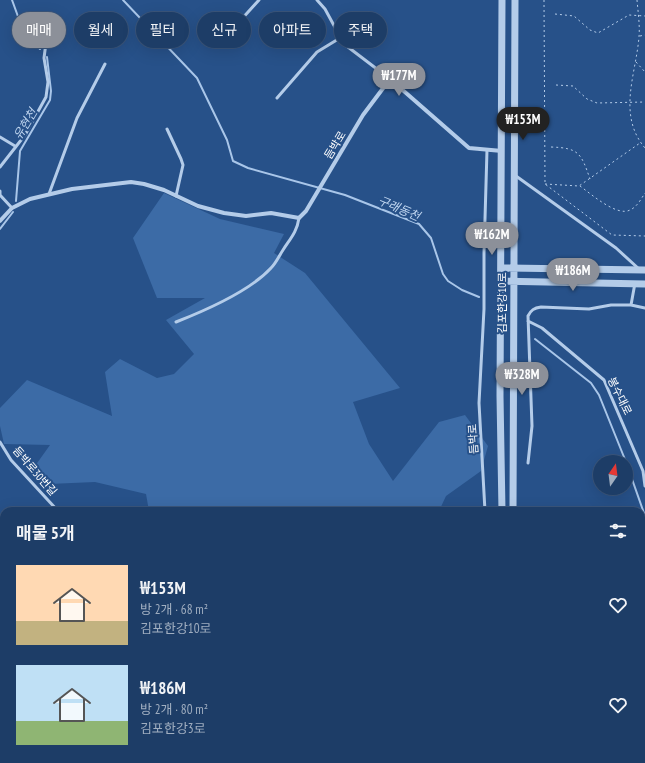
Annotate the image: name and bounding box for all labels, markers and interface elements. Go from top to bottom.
chip: 매매 [12,12,66,48]
chip: 월세 [74,12,128,48]
chip: 필터 [136,12,189,48]
chip: 신규 [197,12,251,48]
chip: 아파트 [259,12,326,48]
chip: 주택 [334,12,387,48]
pin: ₩177M [371,63,427,97]
text: ₩177M [382,67,416,84]
water label: 유현천 [10,104,41,142]
pin: ₩153M [495,107,551,141]
text: ₩153M [506,111,540,128]
street label: 듬박로 [321,128,349,162]
water label: 구래동천 [376,192,424,224]
pin: ₩162M [464,222,520,256]
text: ₩162M [475,226,509,243]
pin: ₩186M [545,258,601,292]
text: ₩186M [556,262,590,279]
street label: 김포한강10로 [495,273,509,333]
pin: ₩328M [494,362,550,396]
text: ₩328M [505,366,539,383]
street label: 봉수대로 [605,375,635,417]
street label: 듬박로 [465,423,481,455]
street label: 듬박로30번길 [10,444,60,498]
north arrow [593,455,633,495]
map controls [593,455,633,495]
icon: filters [607,520,629,542]
text: 매물 5개 [16,522,75,544]
text: ₩153M [140,577,186,599]
icon: home [48,581,96,629]
icon: heart [607,594,629,616]
text: 방 2개 · 68 m² [140,601,208,618]
text: 김포한강10로 [140,620,212,637]
text: ₩186M [140,677,186,699]
icon: home [48,681,96,729]
icon: heart [607,694,629,716]
text: 방 2개 · 80 m² [140,701,208,718]
text: 김포한강3로 [140,720,206,737]

